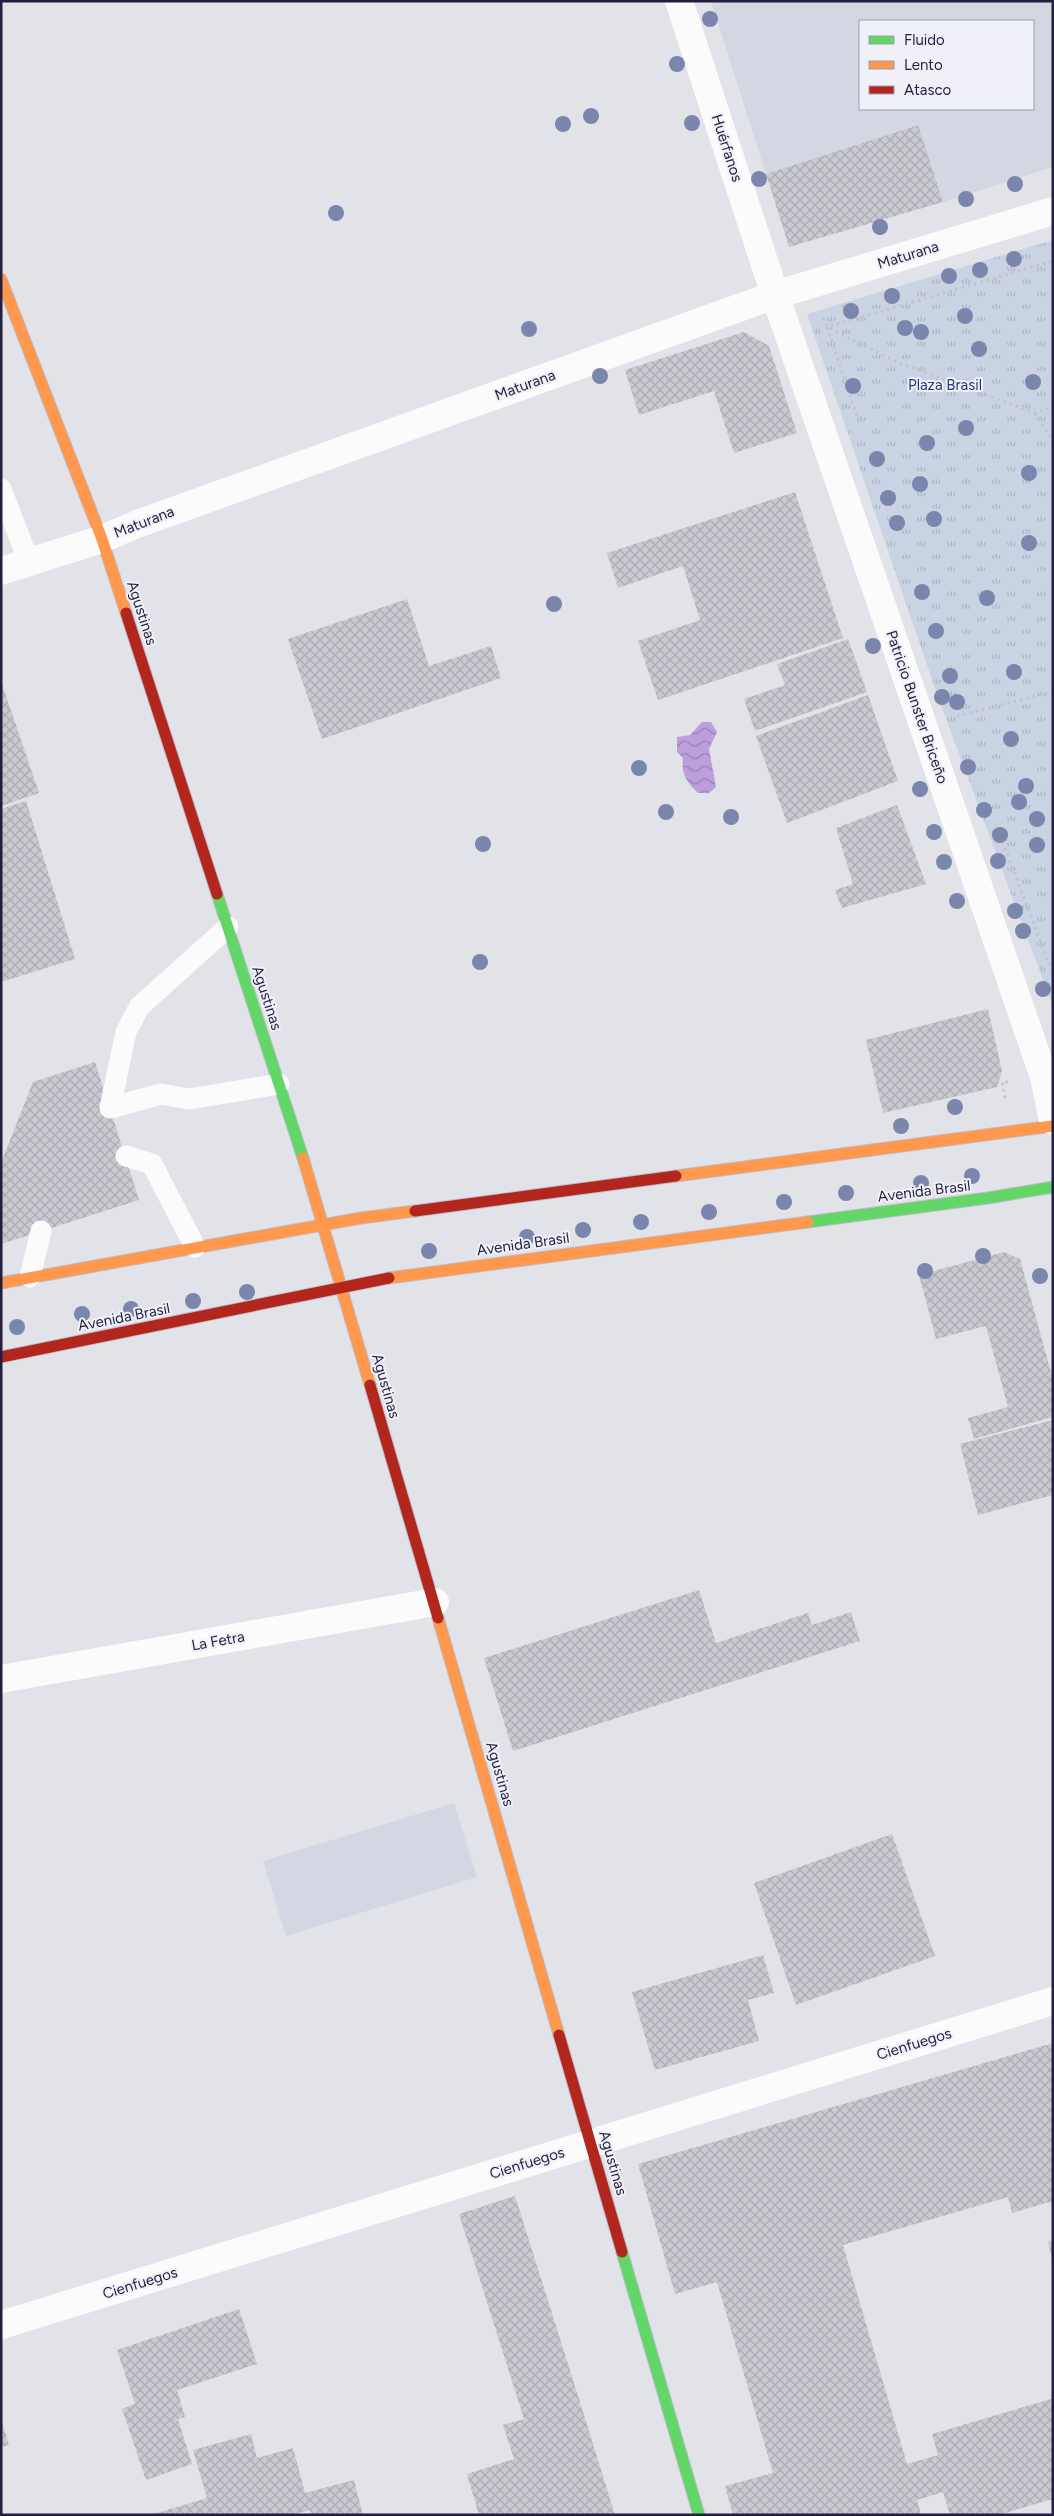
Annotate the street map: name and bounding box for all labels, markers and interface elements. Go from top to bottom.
legend [859,20,1034,110]
text: Fluido [904,31,945,49]
text: Lento [904,56,943,74]
text: Atasco [904,81,952,99]
street label: Huérfanos [708,112,746,184]
street label: Maturana [875,237,941,273]
street label: Maturana [492,366,558,404]
park label: Plaza Brasil [908,376,982,394]
street label: Maturana [111,502,177,542]
street label: Agustinas [123,579,161,647]
street label: Patricio Bunster Briceño [882,628,952,786]
street label: Agustinas [248,964,286,1032]
street label: Avenida Brasil [877,1176,971,1206]
street label: Avenida Brasil [475,1229,571,1259]
street label: Avenida Brasil [76,1299,172,1335]
street label: Agustinas [368,1352,404,1420]
street label: La Fetra [190,1627,246,1655]
street label: Agustinas [482,1740,518,1808]
street label: Cienfuegos [874,2024,954,2064]
street label: Agustinas [595,2129,631,2197]
street label: Cienfuegos [487,2143,567,2183]
street label: Cienfuegos [100,2263,180,2303]

